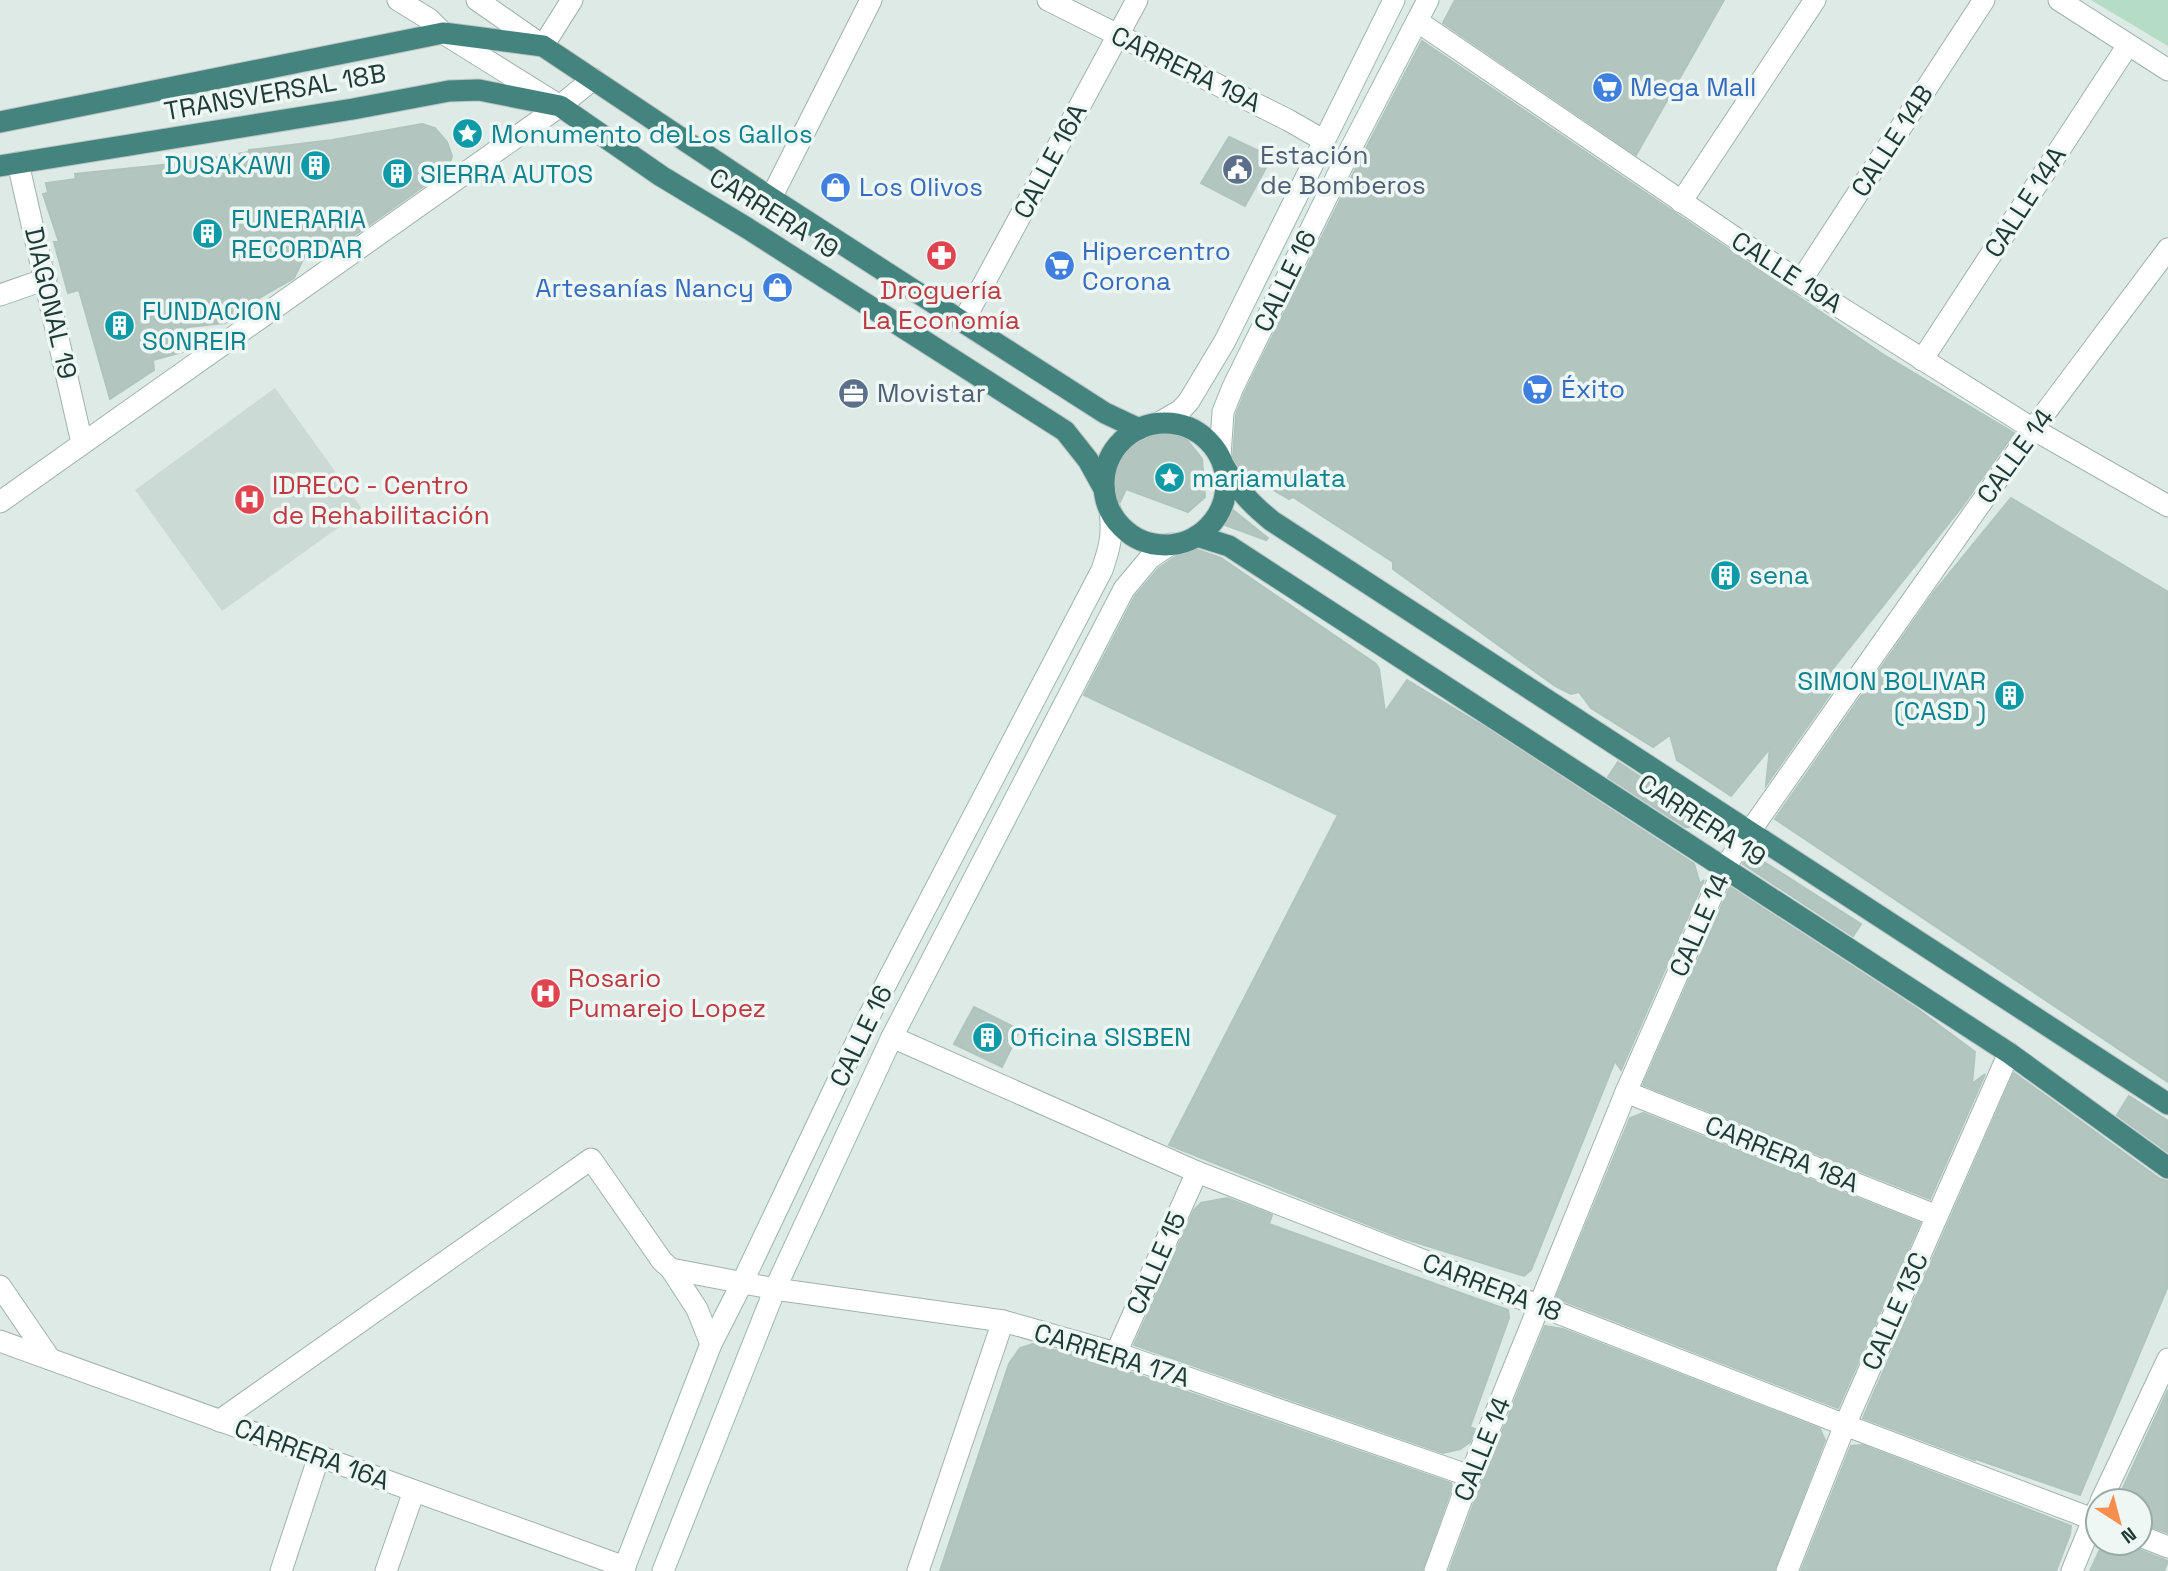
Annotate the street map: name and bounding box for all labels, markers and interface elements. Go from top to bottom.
street label: CARRERA 19A [1105,18,1267,120]
street label: TRANSVERSAL 18B [161,56,389,128]
supermarket icon: Mega Mall [1590,70,1624,104]
place label: Mega Mall [1630,70,1756,104]
street label: CALLE 14B [1843,79,1941,203]
street label: CALLE 16A [1005,97,1095,225]
place icon: Monumento de Los Gallos [451,117,485,151]
place label: Monumento de Los Gallos [491,117,813,151]
place label: Estación de Bomberos [1260,138,1426,202]
street label: CALLE 14A [1976,140,2074,264]
place label: DUSAKAWI [165,148,292,182]
building icon: DUSAKAWI [298,148,332,182]
public building icon: Estación de Bomberos [1220,153,1254,187]
building icon: SIERRA AUTOS [380,157,414,191]
place label: SIERRA AUTOS [420,157,593,191]
street label: CARRERA 19 [703,160,845,266]
shop icon: Los Olivos [819,170,853,204]
place label: Los Olivos [859,170,983,204]
place label: FUNERARIA RECORDAR [231,202,366,266]
building icon: FUNERARIA RECORDAR [191,217,225,251]
street label: CALLE 19A [1725,223,1849,321]
street label: DIAGONAL 19 [17,224,85,382]
street label: CALLE 16 [1246,224,1324,338]
place label: Hipercentro Corona [1082,234,1231,298]
pharmacy icon: Droguería La Economía [924,238,958,272]
supermarket icon: Hipercentro Corona [1042,249,1076,283]
place label: Artesanías Nancy [535,271,754,305]
shop icon: Artesanías Nancy [760,271,794,305]
place label: Droguería La Economía [862,273,1020,337]
place label: FUNDACION SONREIR [142,294,281,358]
building icon: FUNDACION SONREIR [102,309,136,343]
supermarket icon: Éxito [1521,372,1555,406]
place label: Éxito [1561,372,1625,406]
office icon: Movistar [837,376,871,410]
place label: Movistar [877,376,985,410]
street label: CALLE 14 [1969,402,2061,510]
place icon: mariamulata [1152,461,1186,495]
place label: mariamulata [1192,461,1346,495]
place label: IDRECC - Centro de Rehabilitación [272,468,490,532]
hospital icon: IDRECC - Centro de Rehabilitación [232,483,266,517]
building icon: sena [1709,558,1743,592]
place label: sena [1749,558,1809,592]
place label: SIMON BOLIVAR (CASD ) [1797,664,1986,728]
building icon: SIMON BOLIVAR (CASD ) [1992,679,2026,713]
street label: CARRERA 19 [1631,766,1773,874]
street label: CALLE 14 [1661,868,1737,982]
place label: Rosario Pumarejo Lopez [568,961,766,1025]
hospital icon: Rosario Pumarejo Lopez [528,976,562,1010]
street label: CALLE 16 [822,979,900,1093]
building icon: Oficina SISBEN [970,1020,1004,1054]
place label: Oficina SISBEN [1010,1020,1191,1054]
street label: CARRERA 18A [1700,1108,1864,1200]
street label: CALLE 15 [1118,1206,1194,1320]
street label: CARRERA 18 [1418,1245,1566,1329]
street label: CALLE 13C [1854,1247,1936,1375]
street label: CARRERA 17A [1030,1315,1194,1395]
street label: CALLE 14 [1446,1392,1518,1506]
street label: CARRERA 16A [230,1410,394,1498]
north arrow [2084,1487,2154,1557]
text: N [2116,1521,2141,1549]

